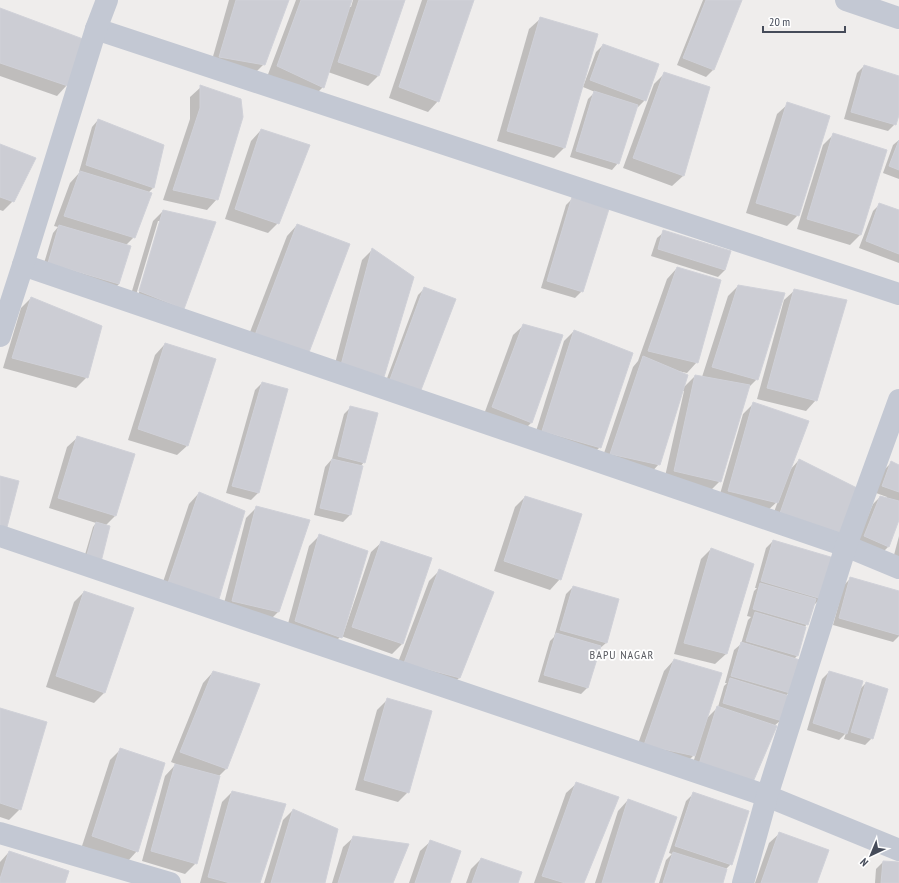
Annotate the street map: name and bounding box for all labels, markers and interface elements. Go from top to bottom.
scale bar [763,8,845,34]
text: 20 m [769,14,790,29]
district label: BAPU NAGAR [590,647,654,662]
north arrow [851,835,891,875]
text: N [857,855,871,869]

